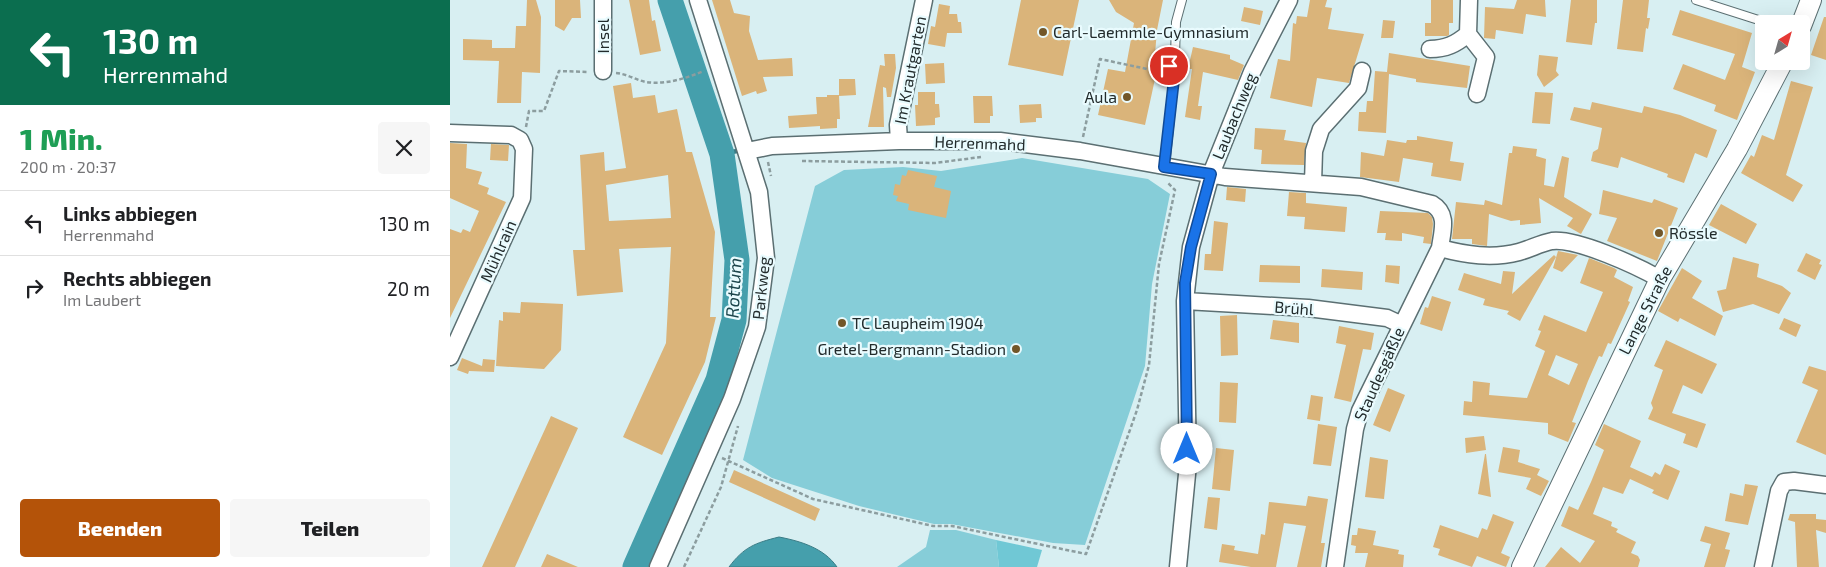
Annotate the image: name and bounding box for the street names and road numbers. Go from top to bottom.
street label: Im Krautgarten [890,14,929,126]
street label: Insel [593,18,612,53]
street label: Laubachweg [1208,70,1260,162]
street label: Herrenmahd [934,131,1026,154]
street label: Mühlrain [476,217,520,285]
street label: Parkweg [748,255,773,320]
street label: Lange Straße [1614,262,1675,357]
street label: Brühl [1274,297,1315,318]
street label: Staudesgäßle [1349,324,1408,424]

